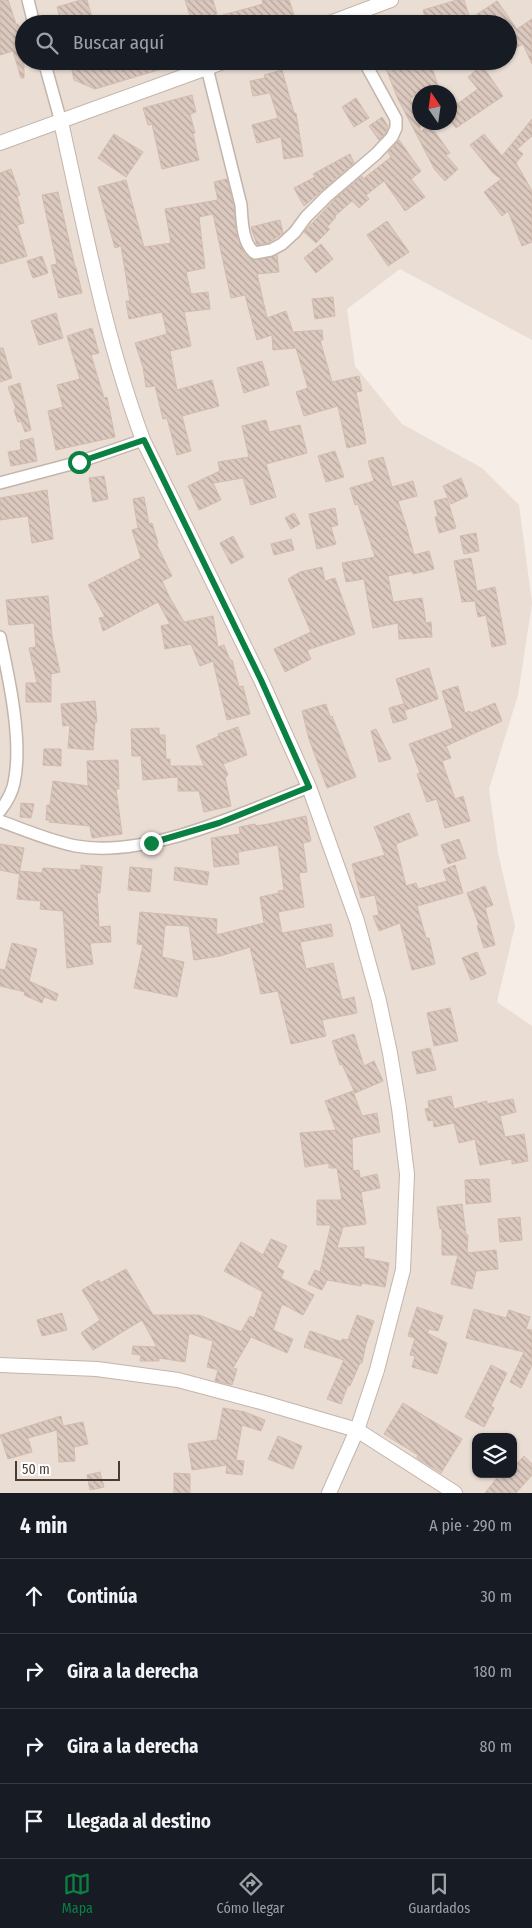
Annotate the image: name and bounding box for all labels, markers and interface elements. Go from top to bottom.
search box [15,15,517,70]
icon: search [33,29,61,57]
text: Buscar aquí [73,31,164,54]
north arrow [412,85,457,130]
route start [68,451,91,474]
route end [140,832,163,855]
map controls [472,1433,517,1478]
button: layers [472,1433,517,1478]
scale bar [15,1458,120,1481]
text: 50 m [22,1461,50,1478]
text: 4 min [20,1513,68,1539]
text: A pie · 290 m [429,1516,512,1535]
icon: ahead [20,1582,48,1610]
text: Continúa [67,1585,138,1608]
text: 30 m [480,1587,512,1606]
icon: right [20,1657,48,1685]
text: Gira a la derecha [67,1660,199,1683]
text: 180 m [473,1662,512,1681]
icon: right [20,1732,48,1760]
text: Gira a la derecha [67,1735,199,1758]
text: 80 m [480,1737,512,1756]
icon: arrive [20,1807,48,1835]
text: Llegada al destino [67,1810,211,1833]
tab: Mapa [62,1870,93,1917]
tab: Cómo llegar [217,1870,285,1917]
tab: Guardados [408,1870,470,1917]

